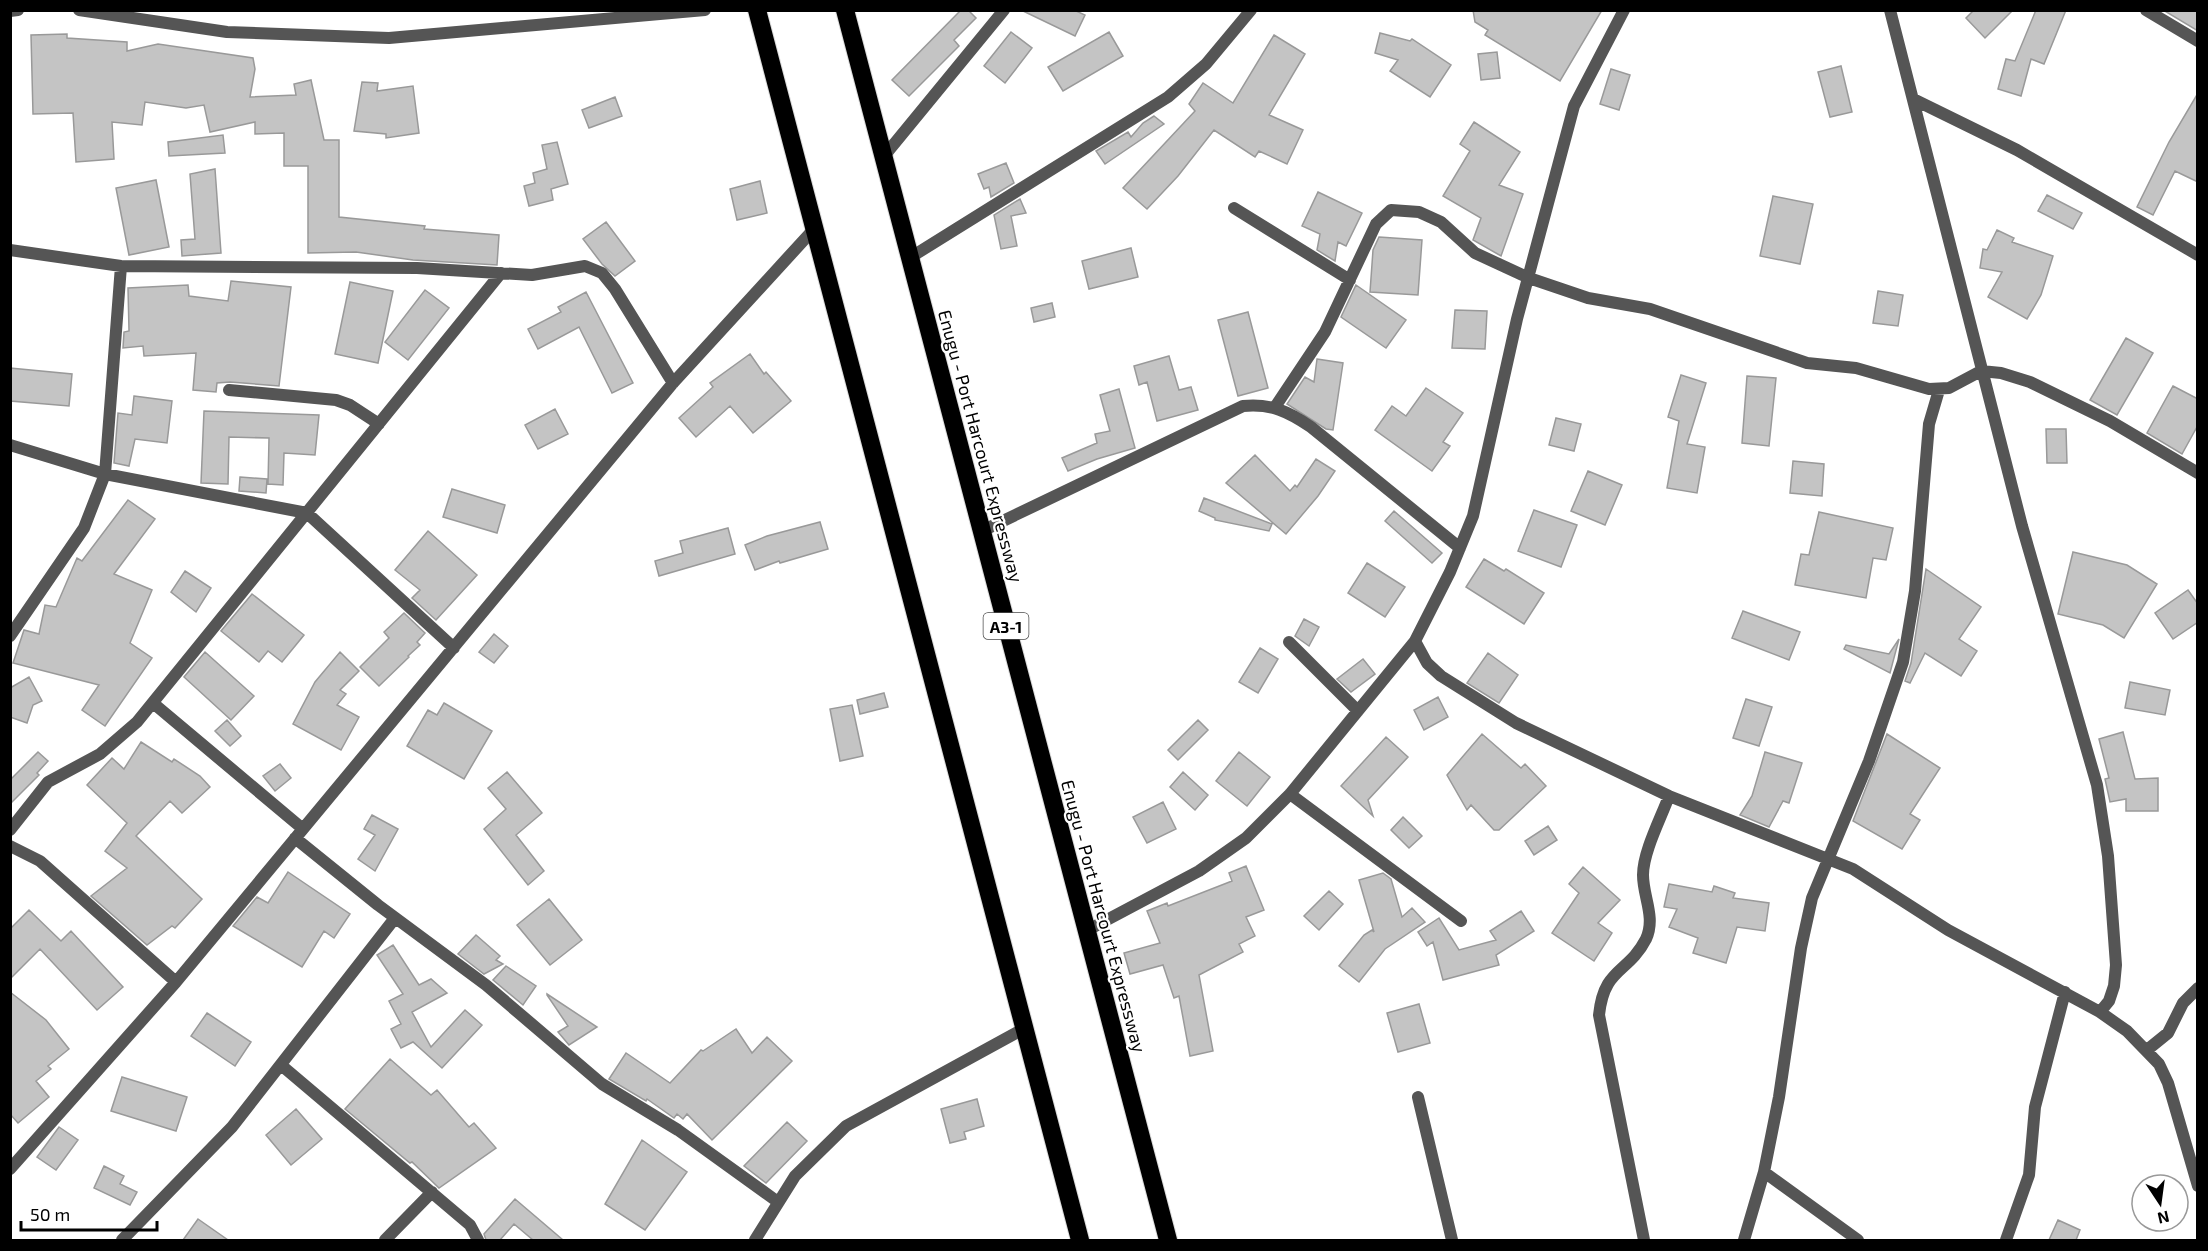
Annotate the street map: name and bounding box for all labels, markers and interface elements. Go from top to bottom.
street label: Enugu - Port Harcourt Expressway [934,307,1028,585]
road number: A3-1 [984,613,1028,639]
street label: Enugu - Port Harcourt Expressway [1057,777,1151,1055]
north arrow [2130,1173,2190,1233]
scale bar [21,1194,158,1232]
text: 50 m [30,1203,70,1225]
text: N [2156,1208,2171,1229]

